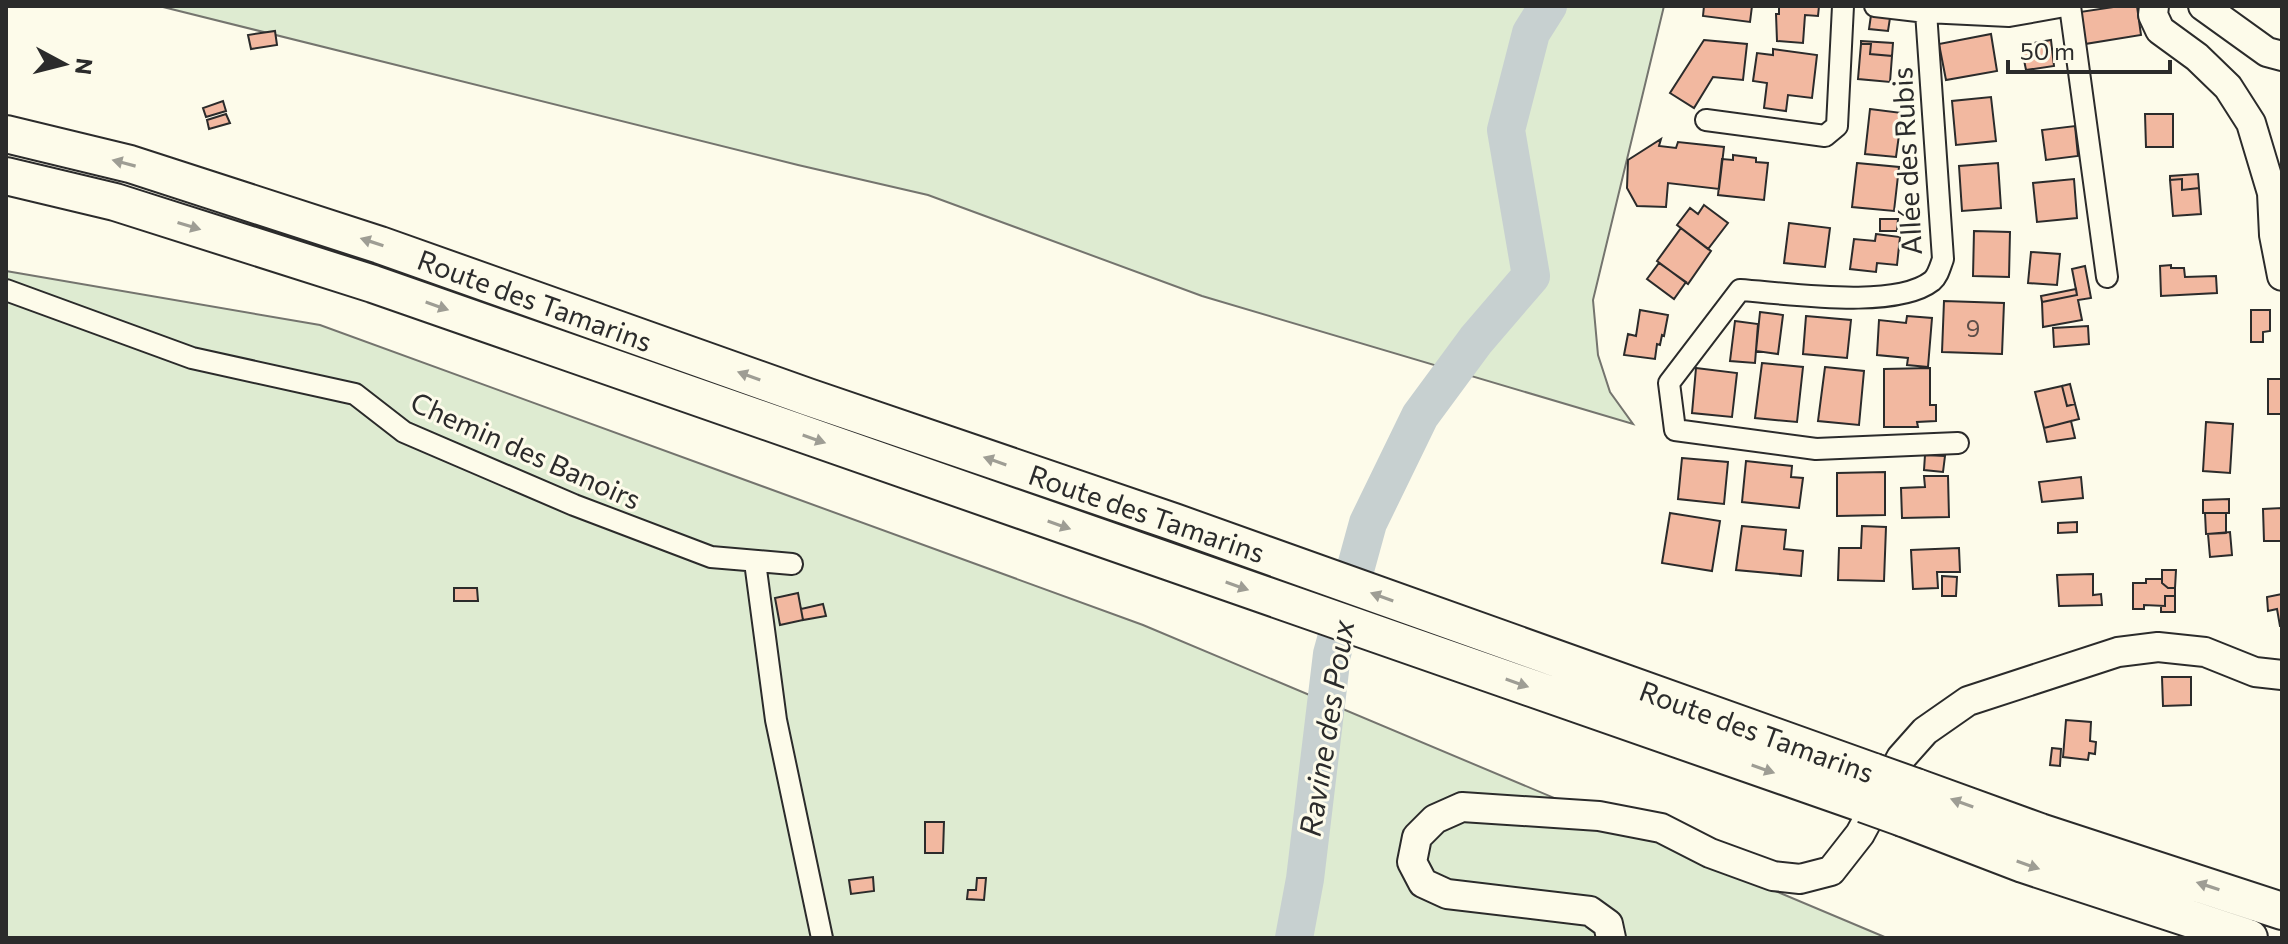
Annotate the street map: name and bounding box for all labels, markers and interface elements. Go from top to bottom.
north arrow [24,24,104,104]
scale bar [2008,24,2170,74]
text: 50 m [2020,36,2075,65]
text: N [70,57,99,76]
street label: Allée des Rubis [1884,66,1928,256]
one-way arrow [112,156,136,169]
one-way arrow [178,220,202,233]
one-way arrow [359,236,383,248]
street label: Route des Tamarins [413,242,657,358]
one-way arrow [425,300,449,313]
house number: 9 [1966,313,1980,342]
one-way arrow [737,369,761,382]
street label: Chemin des Banoirs [406,384,646,516]
one-way arrow [802,434,826,446]
one-way arrow [982,454,1006,466]
street label: Route des Tamarins [1025,457,1269,569]
one-way arrow [1047,519,1071,532]
one-way arrow [1225,581,1249,593]
one-way arrow [1370,590,1394,603]
water label: Ravine des Poux [1290,616,1361,839]
street label: Route des Tamarins [1635,673,1879,789]
one-way arrow [1505,678,1529,690]
one-way arrow [1751,764,1775,776]
one-way arrow [1949,797,1973,809]
one-way arrow [2017,860,2041,872]
one-way arrow [2196,880,2220,892]

